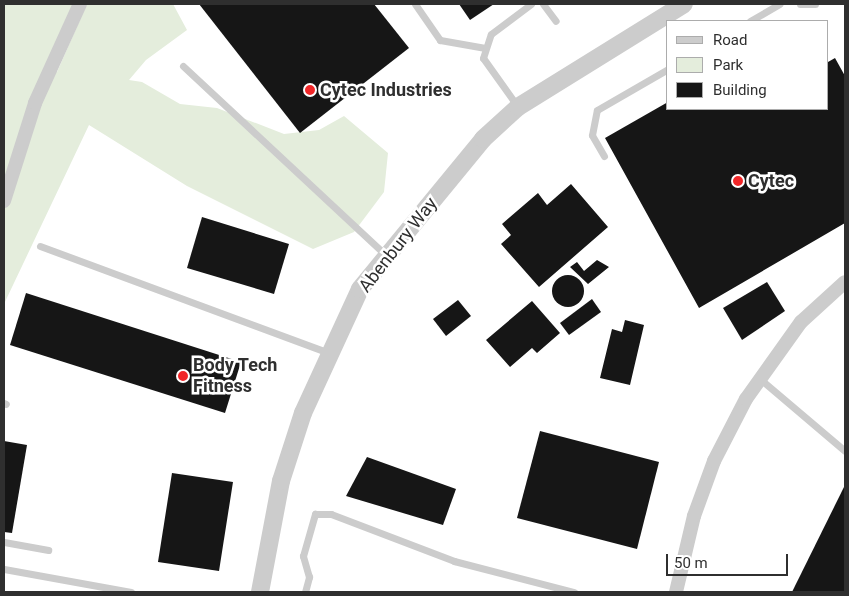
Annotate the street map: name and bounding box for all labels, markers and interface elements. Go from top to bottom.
legend [666,20,829,110]
text: Road [713,31,747,49]
text: Park [713,56,743,74]
place label: Cytec Industries [320,79,452,101]
text: Building [713,81,767,99]
marker: Cytec Industries [304,84,316,96]
place label: Cytec [748,170,794,192]
marker: Cytec [732,175,744,187]
street label: Abenbury Way [354,193,442,297]
place label: Body Tech Fitness [193,355,278,398]
marker: Body Tech Fitness [177,370,189,382]
scale bar [669,544,792,576]
text: 50 m [674,554,708,572]

